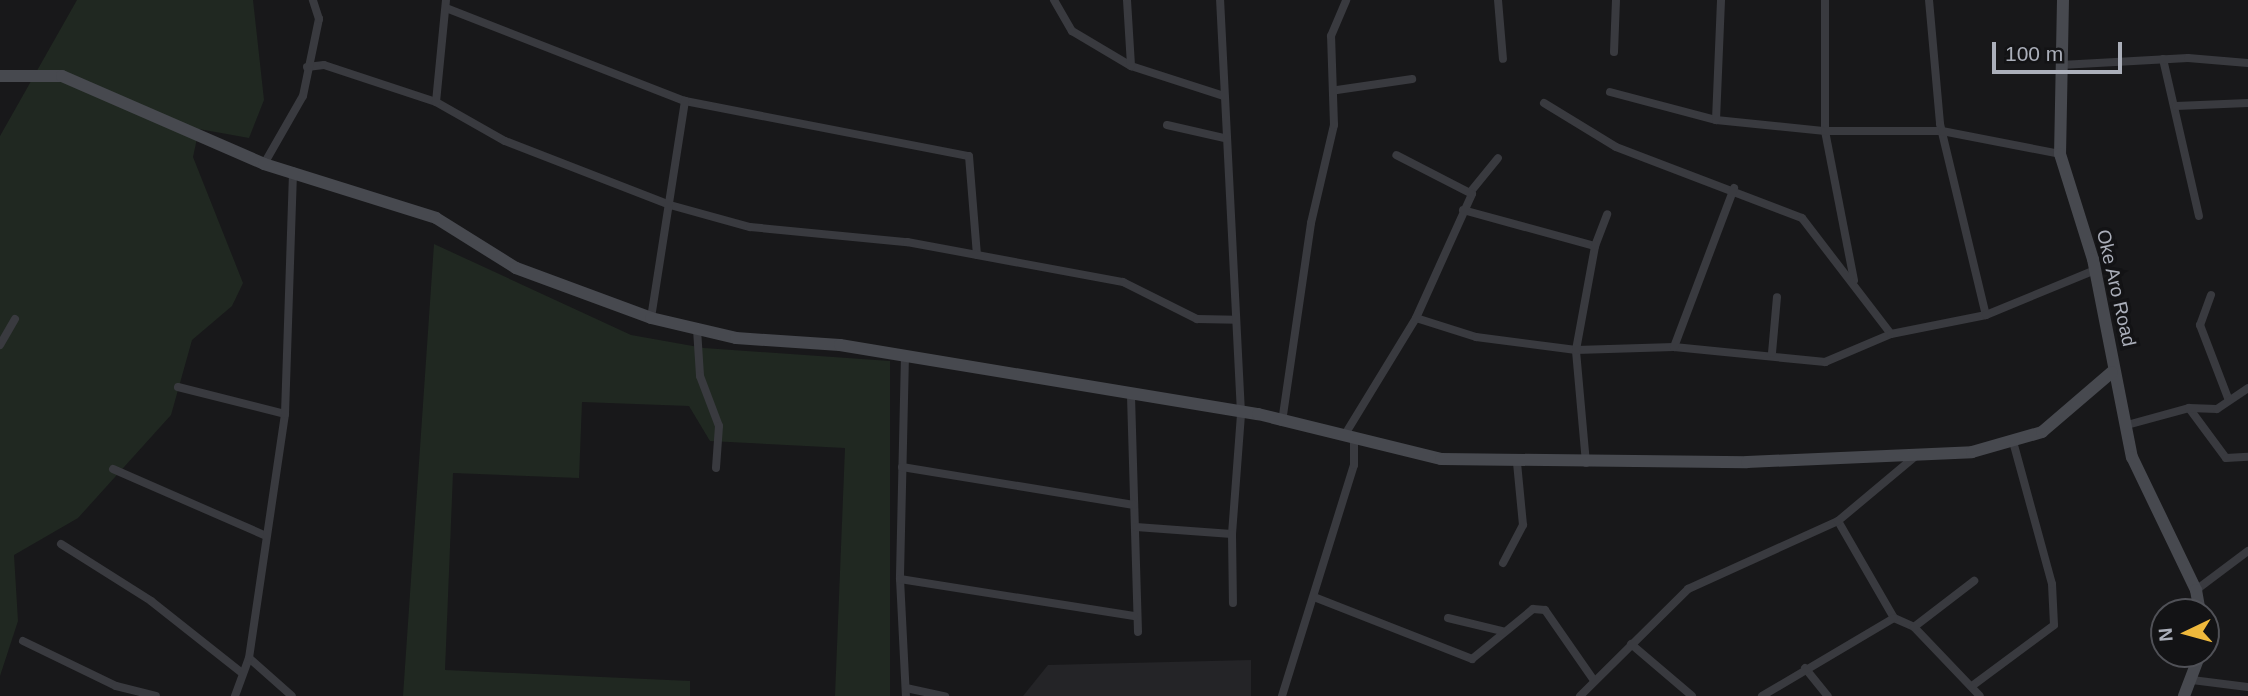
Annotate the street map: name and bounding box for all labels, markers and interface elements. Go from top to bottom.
scale bar [1996,28,2126,72]
text: 100 m [2005,42,2063,65]
street label: Oke Aro Road [2091,227,2141,349]
north arrow [2150,598,2220,668]
text: N [2155,627,2177,642]

